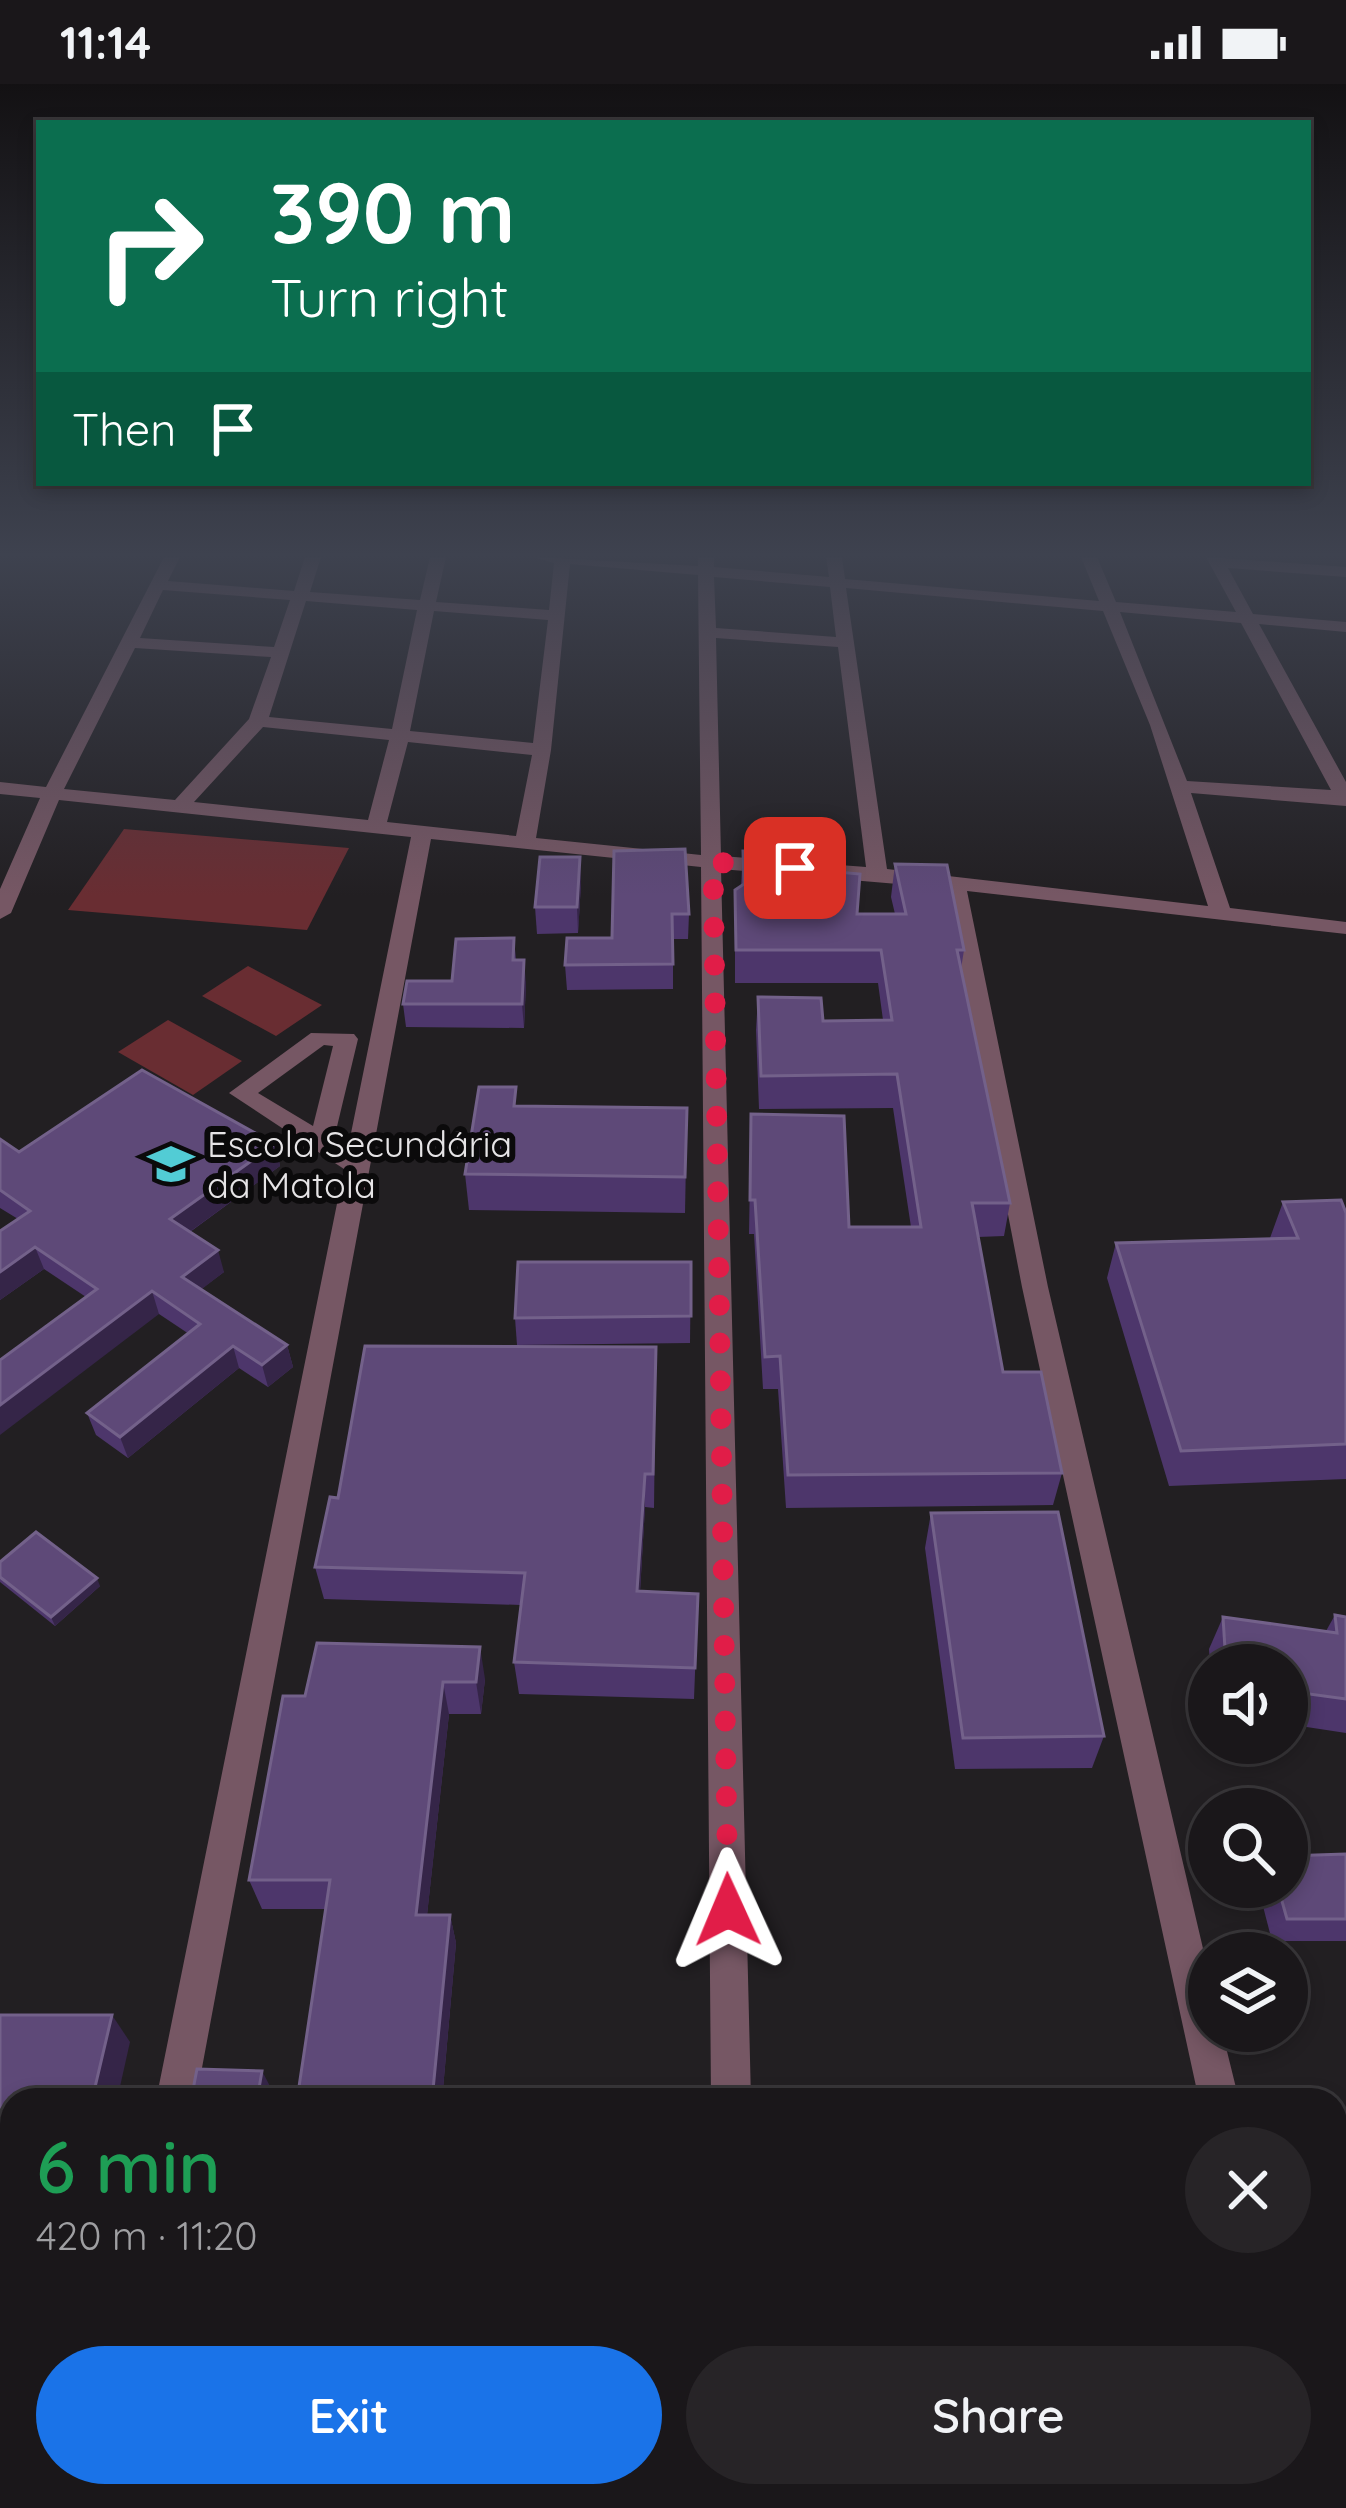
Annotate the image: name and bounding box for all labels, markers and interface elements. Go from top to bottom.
text: 11:14 [60,14,151,70]
text: 390 m [270,159,515,264]
icon: right [72,168,228,324]
text: Turn right [270,263,509,331]
icon: arrive [200,396,266,462]
text: Then [72,401,176,457]
pin [744,817,846,919]
icon: arrive [762,835,828,901]
place label: Escola Secundária da Matola [207,1121,512,1207]
school or university icon: Escola Secundária da Matola [146,1139,196,1189]
map controls [1188,1644,1308,2052]
button: sound [1188,1644,1308,1764]
button: search [1188,1788,1308,1908]
position arrow [665,1847,791,1973]
button: layers [1188,1932,1308,2052]
text: 6 min [36,2121,221,2211]
button: close [1185,2127,1311,2253]
text: 420 m · 11:20 [36,2211,257,2260]
button: Exit [36,2346,662,2484]
button: Share [686,2346,1311,2484]

